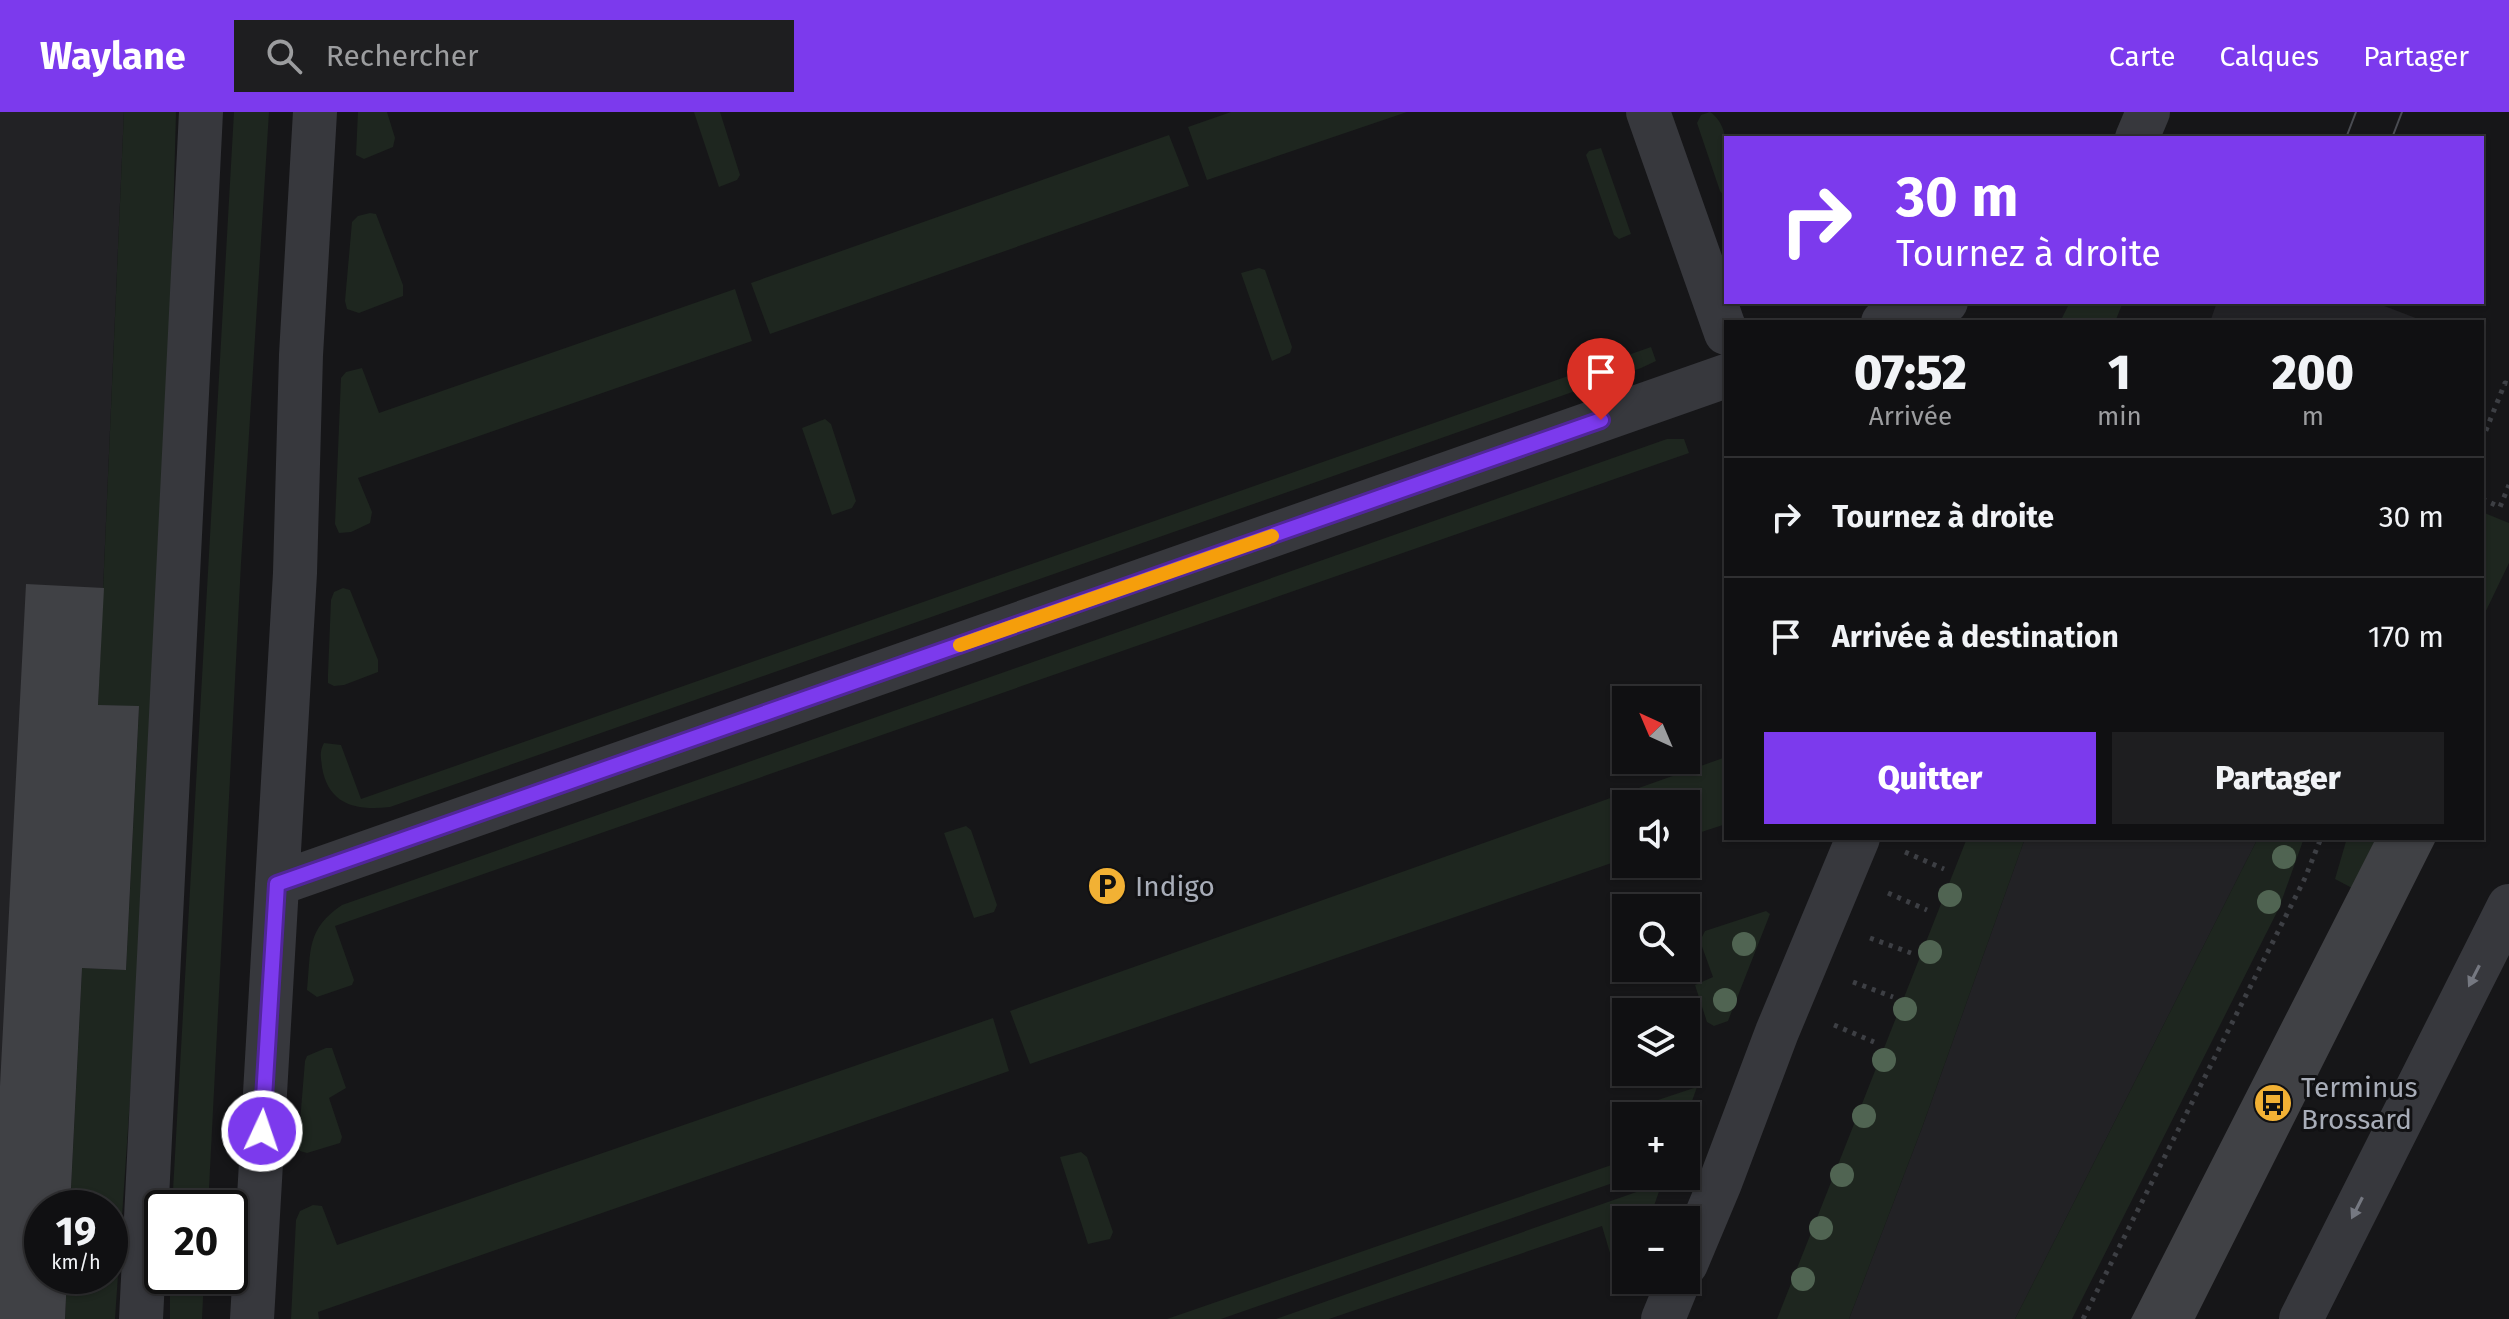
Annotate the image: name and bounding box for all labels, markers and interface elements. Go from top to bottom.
search box [234,20,794,92]
text: Waylane [40,33,186,79]
icon: search [262,34,306,78]
text: Rechercher [326,38,479,74]
text: Carte [2109,40,2175,73]
text: Calques [2219,40,2319,73]
text: Partager [2363,40,2469,73]
text: 30 m [1896,164,2018,231]
icon: right [1764,168,1868,272]
text: Tournez à droite [1896,232,2161,276]
pin [1567,338,1635,420]
text: 07:52 [1854,344,1967,402]
text: 1 [2108,344,2131,402]
text: 200 [2272,344,2354,402]
icon: arrive [1579,350,1623,394]
text: Arrivée [1869,401,1952,432]
text: min [2097,401,2142,432]
text: m [2302,401,2324,432]
icon: right [1764,495,1808,539]
text: Tournez à droite [1832,499,2054,535]
text: 30 m [2379,499,2444,535]
icon: arrive [1764,615,1808,659]
text: Arrivée à destination [1832,619,2119,655]
text: 170 m [2368,619,2444,655]
north arrow [1612,686,1700,774]
map controls [1612,686,1700,1294]
button: Quitter [1764,732,2096,824]
button: Partager [2112,732,2444,824]
button: sound [1612,790,1700,878]
parking icon: Indigo [1086,865,1128,907]
place label: Indigo [1135,870,1215,903]
button: search [1612,894,1700,982]
one-way arrow [2467,964,2481,987]
button: layers [1612,998,1700,1086]
place label: Terminus Brossard [2301,1071,2418,1136]
bus stop icon: Terminus Brossard [2252,1082,2294,1124]
position arrow [220,1089,304,1173]
button: + [1612,1102,1700,1190]
speed limit sign: 20 [144,1190,248,1294]
one-way arrow [2350,1197,2364,1220]
button: − [1612,1206,1700,1294]
text: 19 [56,1208,96,1256]
text: km/h [51,1250,101,1274]

